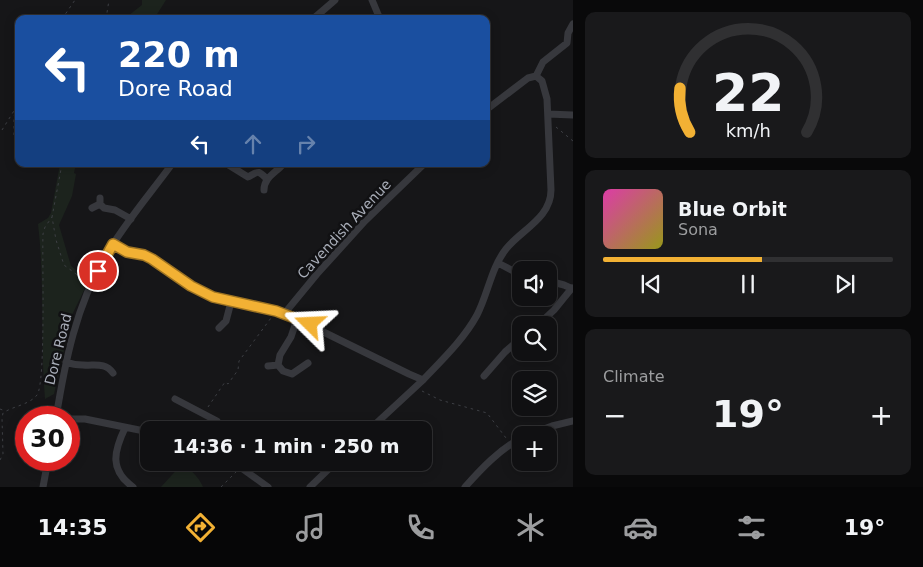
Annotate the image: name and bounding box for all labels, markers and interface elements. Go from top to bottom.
icon: left [35,35,100,100]
text: 220 m [118,35,240,75]
text: 22 [712,63,784,123]
text: Dore Road [118,76,233,101]
text: km/h [725,120,771,141]
icon: left [186,130,214,158]
icon: ahead [239,130,267,158]
icon: right [292,130,320,158]
street label: Cavendish Avenue [294,176,394,282]
text: Blue Orbit [678,198,787,220]
text: Sona [678,220,718,239]
pin [77,250,119,292]
icon: arrive [84,257,112,285]
map controls [512,261,557,471]
button: sound [512,261,557,306]
icon: previous [637,270,665,298]
icon: pause [734,270,762,298]
icon: next [831,270,859,298]
position arrow [283,297,335,349]
street label: Dore Road [41,312,75,386]
button: search [512,316,557,361]
text: Climate [603,367,665,386]
button: layers [512,371,557,416]
text: 19° [712,392,784,436]
text: − [603,399,626,432]
text: + [870,399,893,432]
speed limit sign: 30 [15,406,80,471]
button: + [512,426,557,471]
text: 14:36 · 1 min · 250 m [172,435,400,457]
icon: directions [183,510,218,545]
icon: music [293,510,328,545]
icon: phone [403,510,438,545]
icon: climate [513,510,548,545]
icon: car [623,510,658,545]
icon: filters [734,510,769,545]
text: 14:35 [38,515,108,540]
text: 19° [844,515,885,540]

